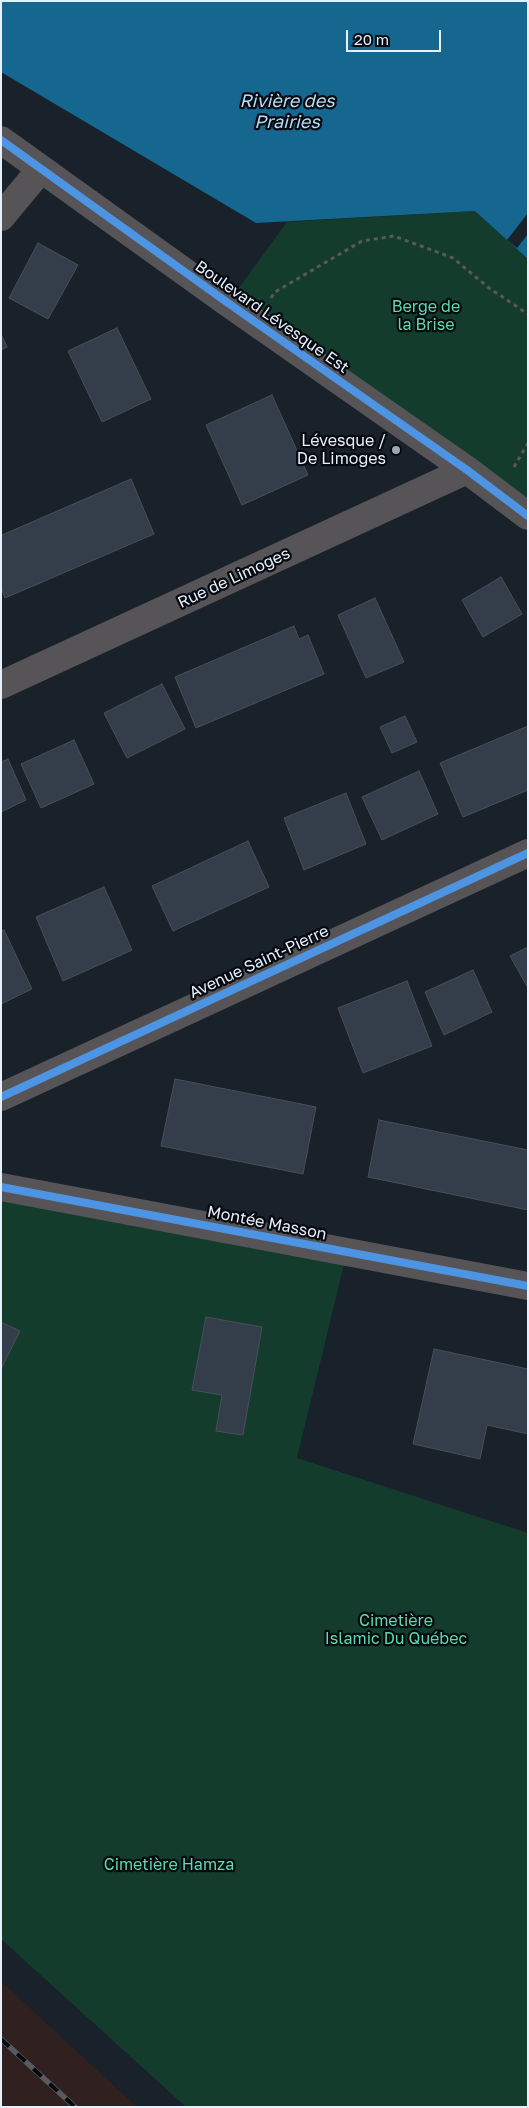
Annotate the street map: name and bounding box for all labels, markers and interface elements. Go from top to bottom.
scale bar [349,20,444,52]
text: 20 m [354,30,389,48]
water label: Rivière des Prairies [239,90,335,132]
street label: Boulevard Lévesque Est [191,257,353,377]
park label: Berge de la Brise [392,297,460,335]
place label: Lévesque / De Limoges [297,431,386,469]
marker: Lévesque / De Limoges [390,444,402,456]
street label: Rue de Limoges [175,544,293,612]
street label: Avenue Saint-Pierre [186,921,332,1003]
street label: Montée Masson [206,1202,328,1244]
park label: Cimetière Islamic Du Québec [325,1611,467,1649]
park label: Cimetière Hamza [104,1855,234,1875]

